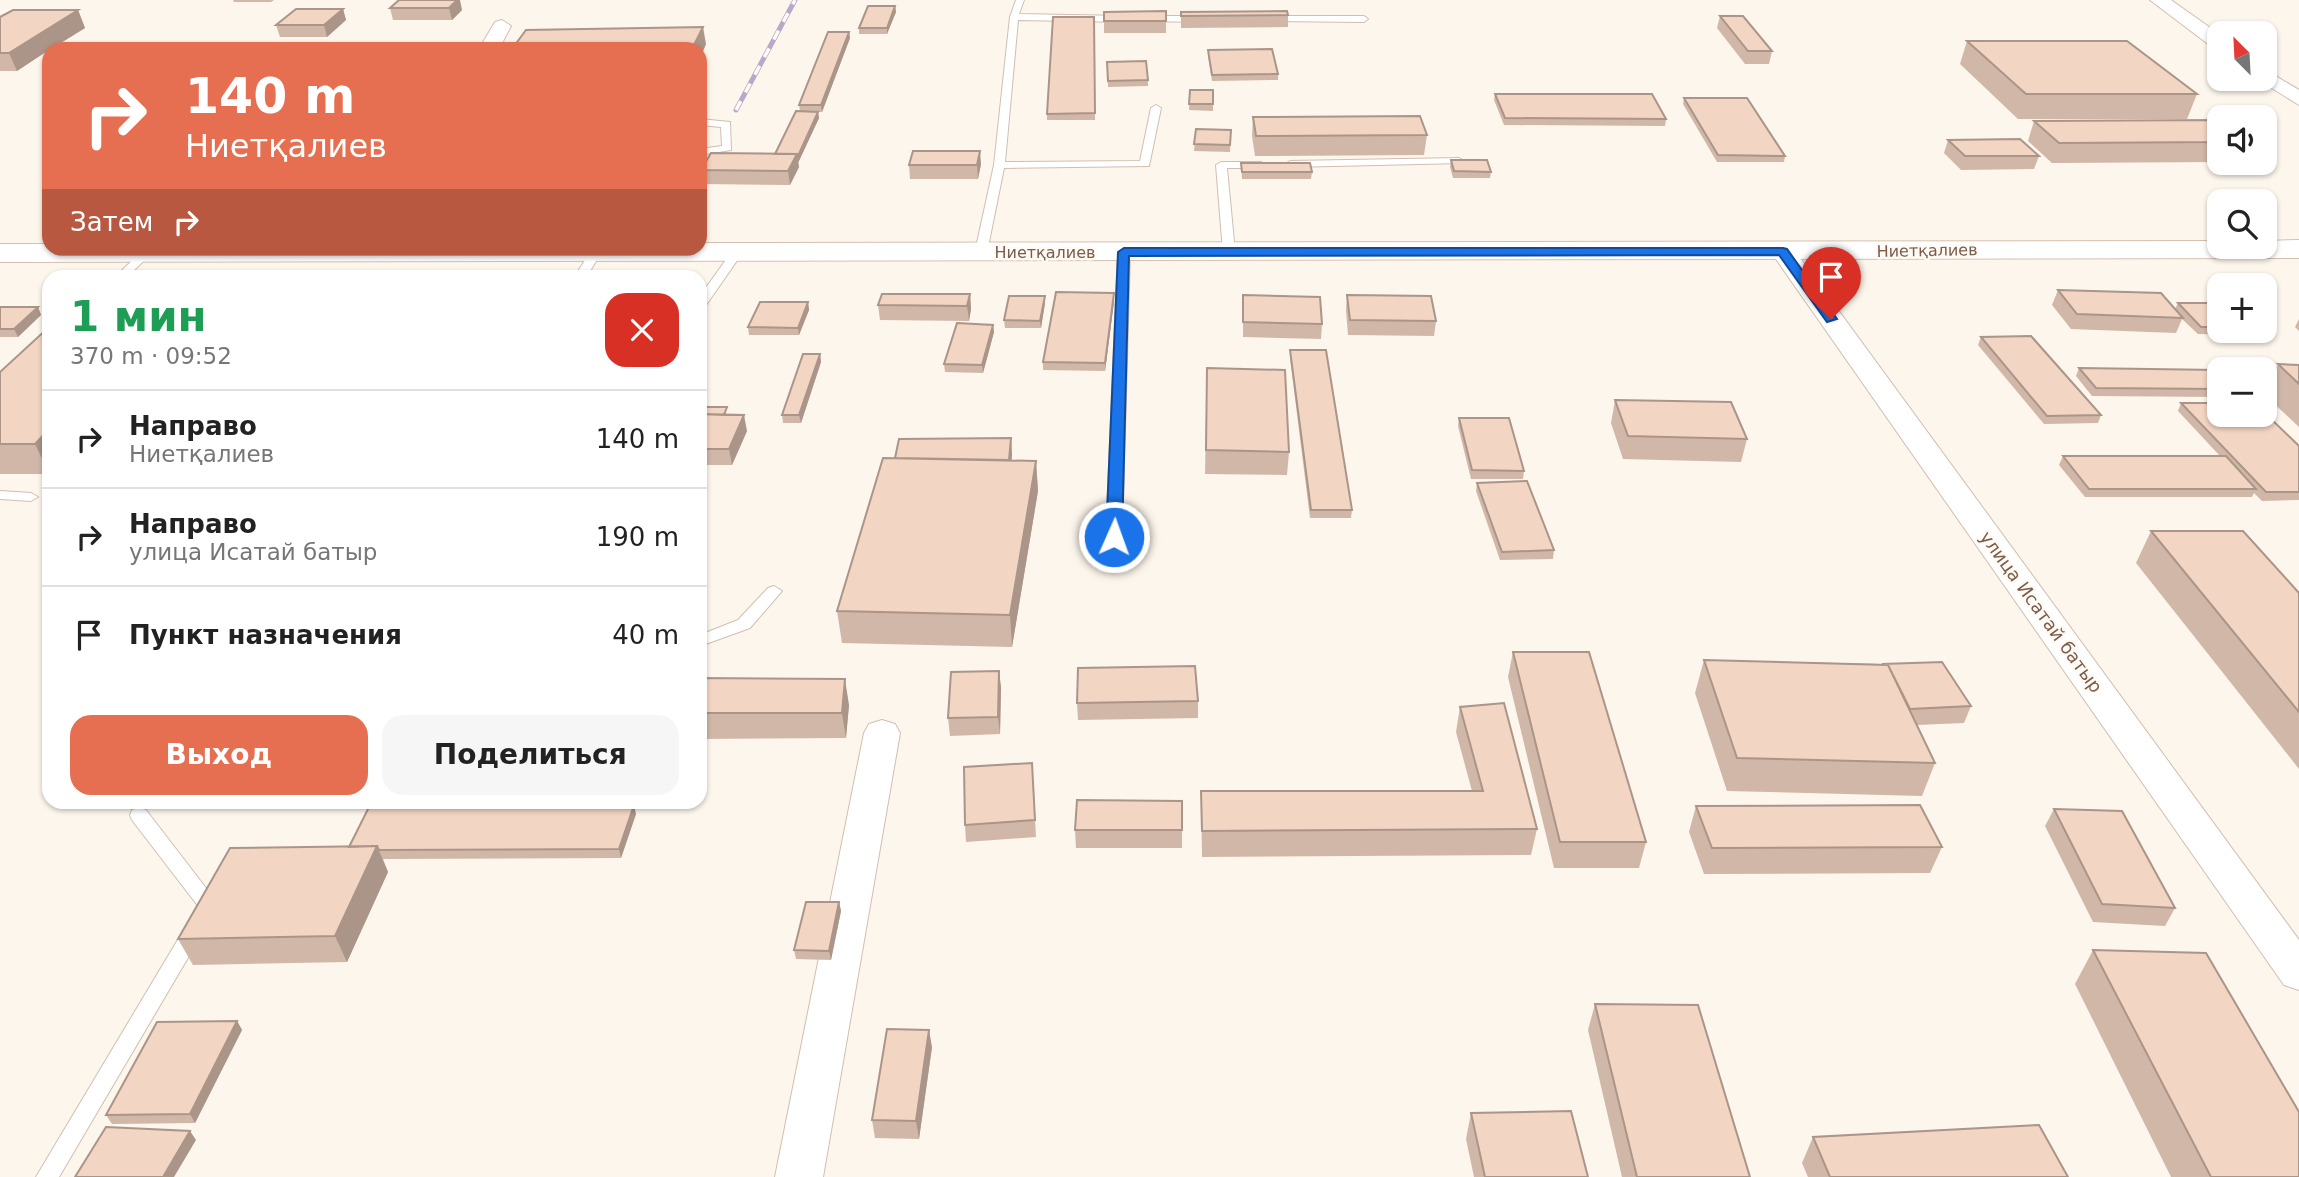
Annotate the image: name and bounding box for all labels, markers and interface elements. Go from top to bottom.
north arrow [2207,21,2277,91]
map controls [2207,21,2277,427]
text: 140 m [185,68,355,125]
icon: right [70,70,161,161]
button: sound [2207,105,2277,175]
text: Ниетқалиев [185,127,387,165]
button: search [2207,189,2277,259]
icon: right [167,203,205,241]
text: Затем [70,207,153,237]
street label: Ниетқалиев [1876,240,1978,261]
street label: Ниетқалиев [995,243,1095,262]
pin [1801,247,1861,319]
icon: arrive [1812,258,1850,296]
button: + [2207,273,2277,343]
text: 1 мин [70,292,207,341]
button: close [605,293,679,367]
text: 370 m · 09:52 [70,343,232,369]
button: − [2207,357,2277,427]
text: Направо [129,411,257,441]
icon: right [70,420,108,458]
text: 140 m [596,424,679,454]
text: Ниетқалиев [129,441,274,467]
position arrow [1077,500,1151,574]
text: Направо [129,509,257,539]
icon: right [70,518,108,556]
text: 190 m [596,522,679,552]
street label: улица Исатай батыр [1976,527,2107,697]
text: улица Исатай батыр [129,539,377,565]
icon: arrive [70,616,108,654]
text: Пункт назначения [129,620,402,650]
text: 40 m [612,620,679,650]
button: Выход [70,715,368,795]
button: Поделиться [382,715,679,795]

